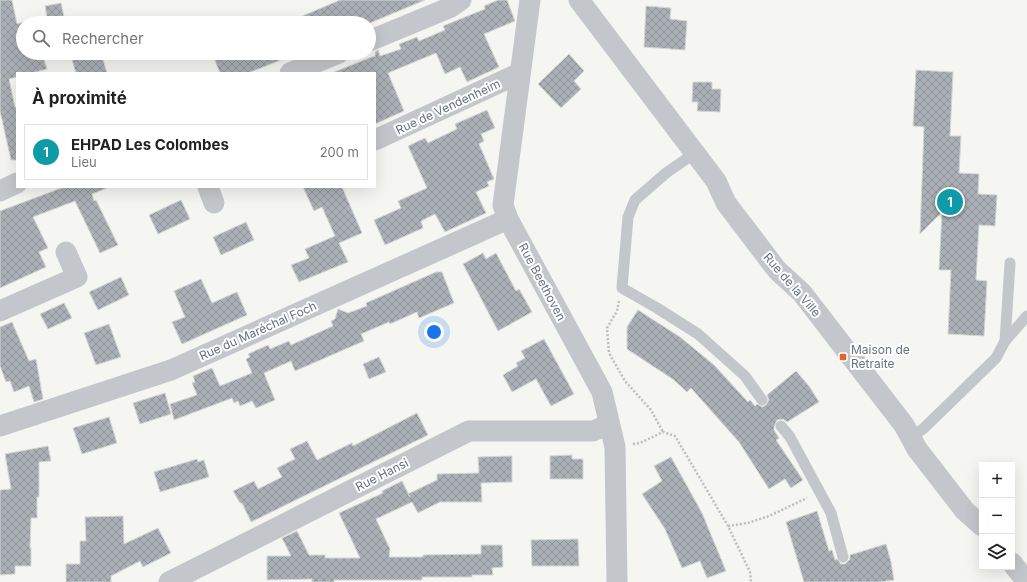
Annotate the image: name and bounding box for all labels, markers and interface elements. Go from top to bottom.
search box [16,16,376,60]
icon: search [30,27,52,49]
text: Rechercher [62,29,144,48]
street label: Rue de Vendenheim [393,76,502,137]
text: À proximité [32,88,127,108]
text: EHPAD Les Colombes [71,135,229,154]
text: 1 [43,144,49,160]
text: 200 m [320,144,359,160]
text: Lieu [71,154,97,170]
pin: 1 [937,187,963,217]
street label: Rue Beethoven [516,240,569,323]
street label: Rue de la Ville [761,250,824,320]
street label: Rue du Maréchal Foch [197,298,319,363]
your location [424,322,444,342]
place label: Maison de Retraite [851,342,910,371]
marker: Maison de Retraite [838,352,848,362]
street label: Rue Hansi [353,455,411,494]
map controls [979,462,1015,570]
button: + [979,462,1015,498]
button: − [979,498,1015,534]
button: layers [979,534,1015,570]

